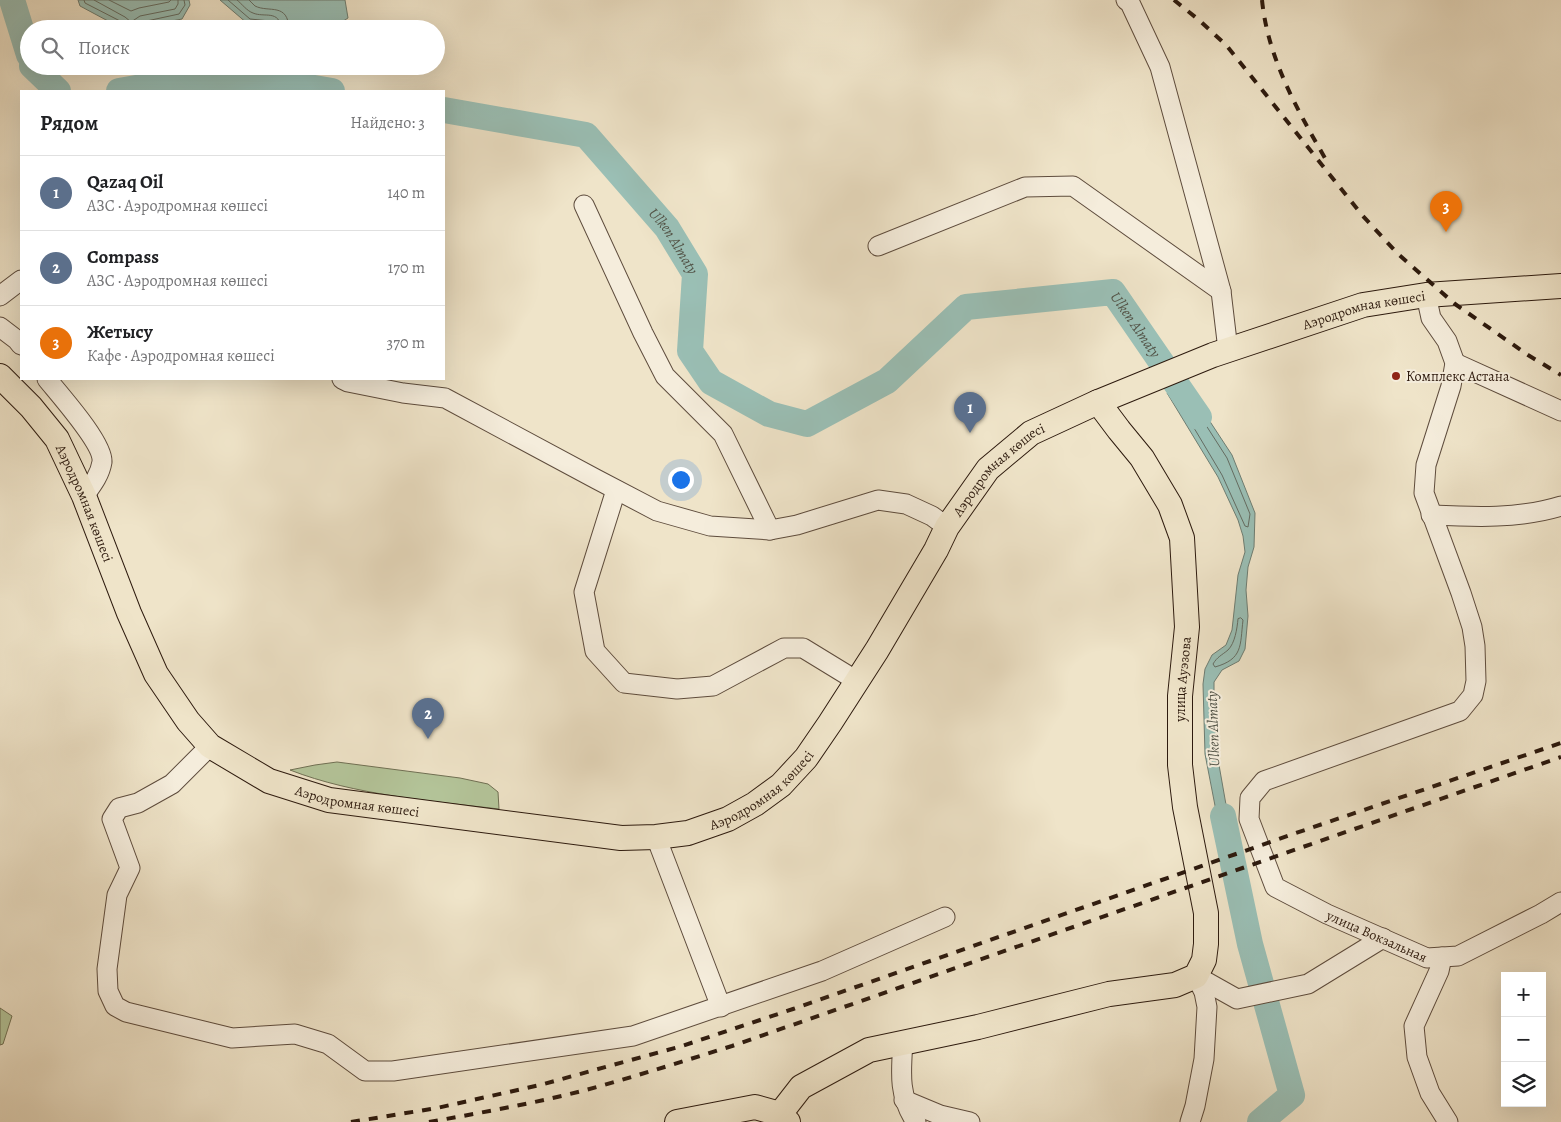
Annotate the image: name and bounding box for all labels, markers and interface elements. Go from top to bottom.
search box [20,20,445,75]
icon: search [38,34,66,62]
text: Поиск [78,35,130,61]
text: Рядом [40,109,98,137]
text: Найдено: 3 [350,112,425,134]
text: Qazaq Oil [87,169,163,195]
text: 1 [53,182,59,204]
text: 140 m [387,182,425,204]
pin: 3 [1430,191,1462,232]
text: АЗС · Аэродромная көшесі [87,195,268,217]
water label: Ulken Almaty [644,204,703,278]
text: Compass [87,244,159,270]
text: 2 [52,257,60,279]
text: 170 m [388,257,425,279]
text: АЗС · Аэродромная көшесі [87,270,268,292]
street label: Аэродромная көшесі [1299,286,1427,335]
water label: Ulken Almaty [1106,288,1166,362]
text: Жетысу [87,319,153,345]
text: 3 [53,332,59,354]
text: 370 m [387,332,425,354]
text: Кафе · Аэродромная көшесі [87,345,275,367]
place label: Комплекс Астана [1406,367,1510,386]
marker: Комплекс Астана [1390,370,1402,382]
pin: 1 [954,392,986,433]
street label: Аэродромная көшесі [948,419,1048,521]
street label: Аэродромная көшесі [51,441,117,565]
your location [668,467,694,493]
street label: улица Ауэзова [1171,635,1196,723]
water label: Ulken Almaty [1202,690,1224,767]
pin: 2 [412,698,444,739]
street label: Аэродромная көшесі [706,747,818,835]
street label: Аэродромная көшесі [292,781,421,822]
street label: улица Вокзальная [1323,906,1430,967]
map controls [1501,972,1546,1107]
button: + [1501,972,1546,1017]
button: − [1501,1017,1546,1062]
button: layers [1501,1062,1546,1107]

